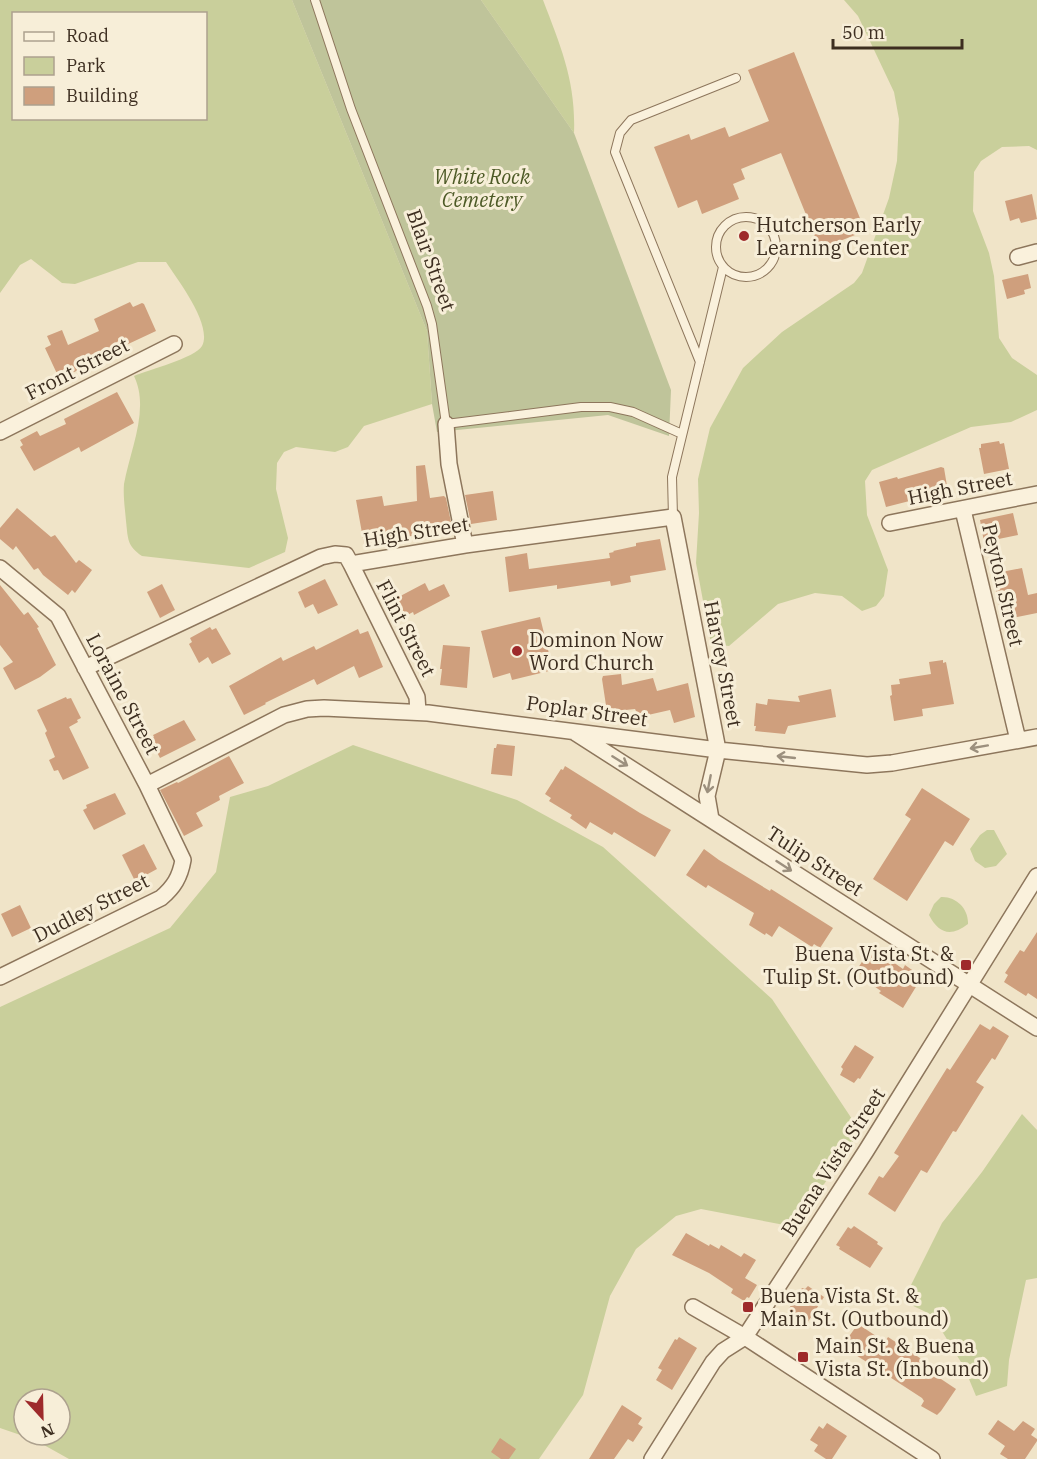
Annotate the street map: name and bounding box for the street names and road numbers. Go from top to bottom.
street label: Blair Street [401,205,462,314]
street label: Front Street [20,331,133,406]
street label: High Street [905,464,1015,511]
street label: High Street [361,510,470,553]
street label: Peyton Street [976,521,1031,649]
street label: Flint Street [370,575,442,681]
street label: Harvey Street [698,598,749,730]
street label: Loraine Street [80,628,167,759]
street label: Poplar Street [525,689,649,732]
street label: Tulip Street [762,819,869,902]
street label: Dudley Street [28,867,153,948]
street label: Buena Vista Street [774,1082,891,1241]

